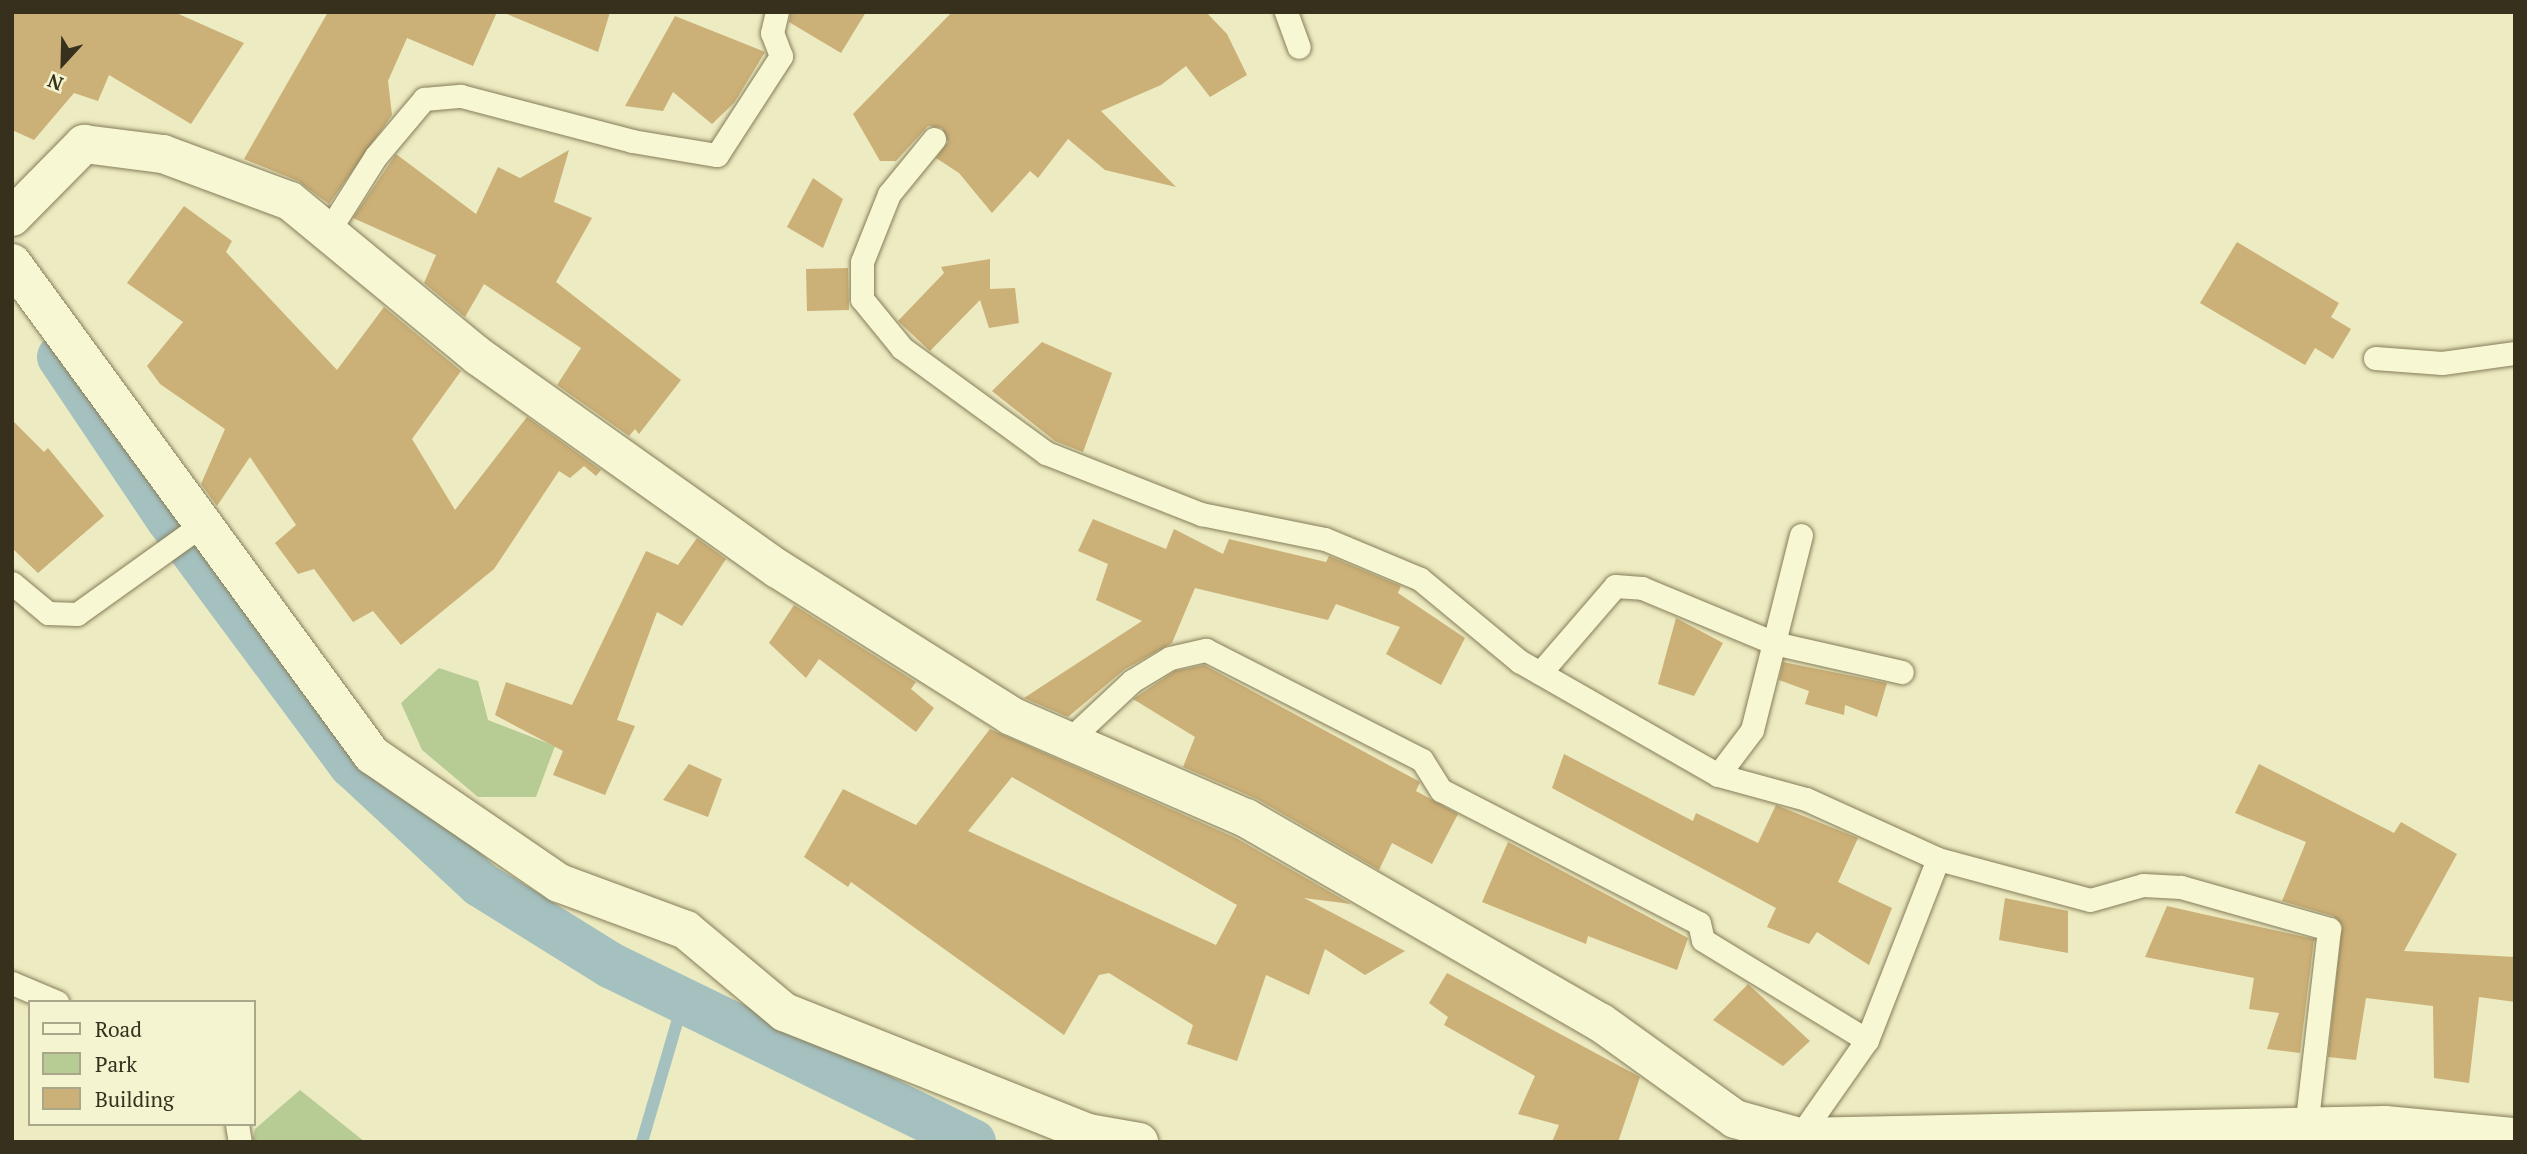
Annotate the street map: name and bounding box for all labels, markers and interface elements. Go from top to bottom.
north arrow [28,28,98,98]
text: N [44,69,66,97]
legend [28,1000,256,1126]
text: Road [95,1015,142,1043]
text: Park [95,1050,137,1078]
text: Building [95,1085,174,1113]

